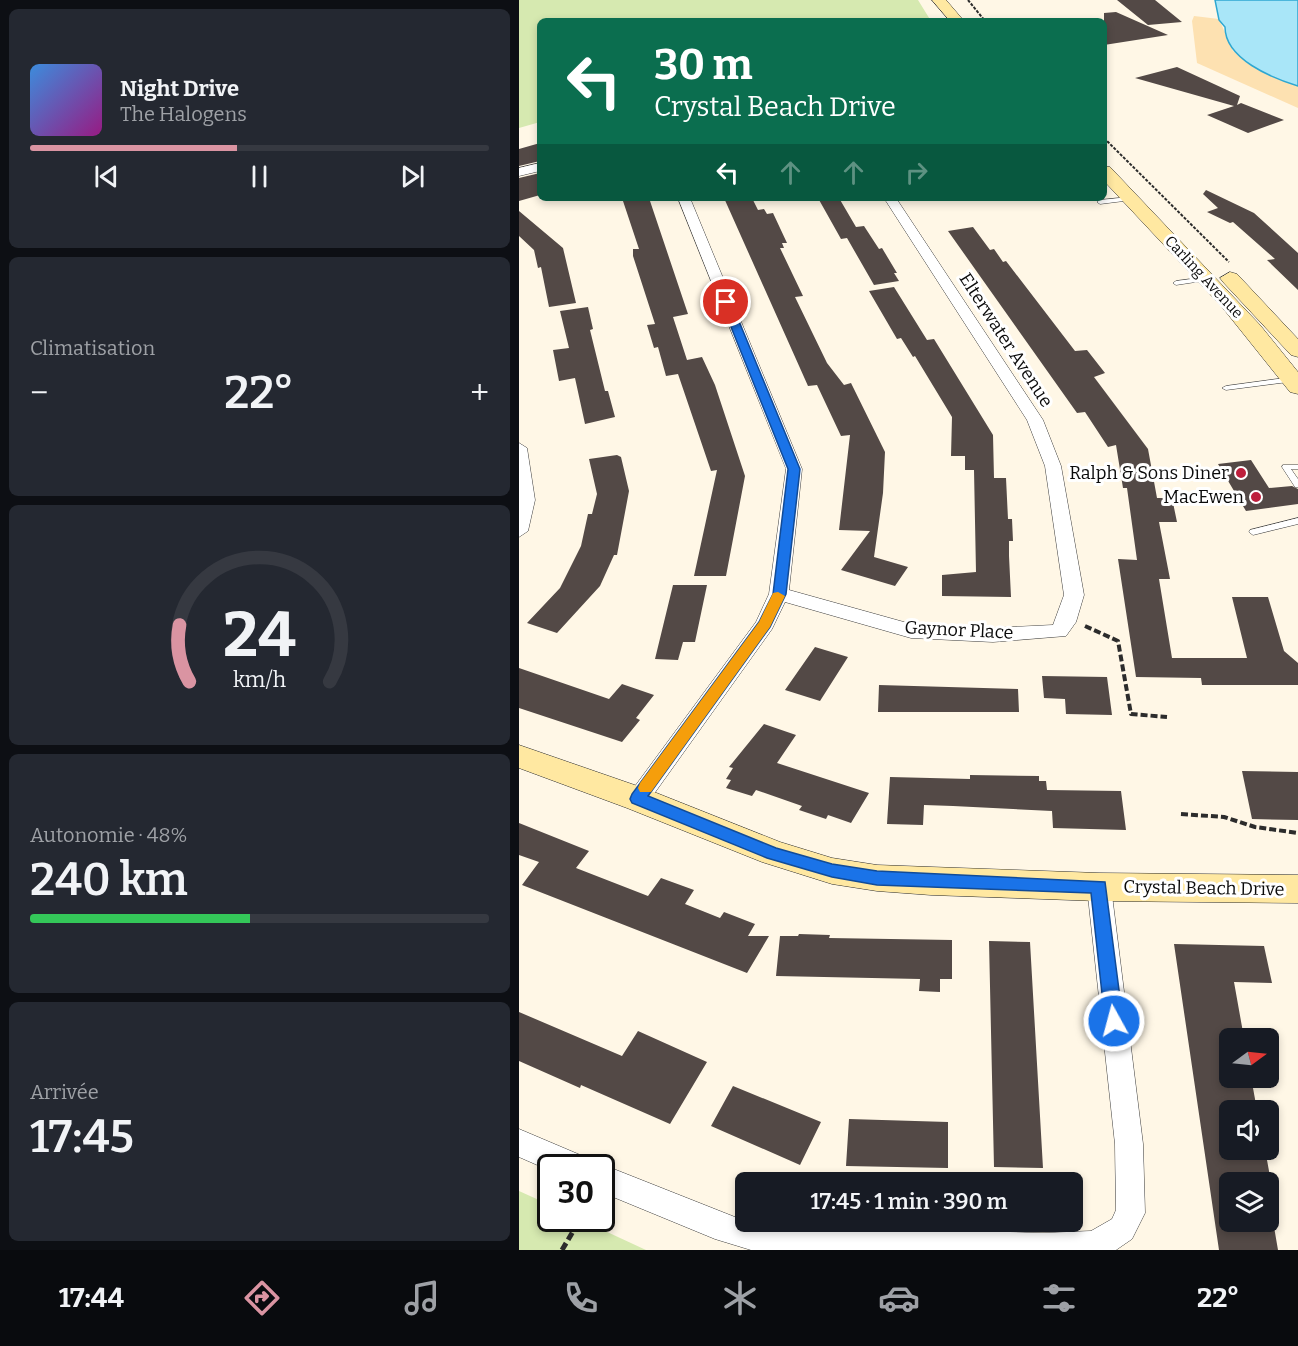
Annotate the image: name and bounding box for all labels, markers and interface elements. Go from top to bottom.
text: 30 m [654,40,753,90]
icon: left [555,42,633,120]
text: Night Drive [120,75,239,102]
text: Crystal Beach Drive [654,91,896,123]
text: The Halogens [120,102,247,126]
icon: left [711,156,744,189]
icon: ahead [774,156,807,189]
icon: ahead [837,156,870,189]
icon: right [900,156,933,189]
icon: previous [90,160,123,193]
icon: pause [243,160,276,193]
icon: next [396,160,429,193]
street label: Carling Avenue [1161,232,1247,322]
street label: Elterwater Avenue [954,269,1058,411]
pin [700,276,751,327]
icon: arrive [709,285,742,318]
text: Climatisation [30,336,155,360]
text: 22° [224,366,294,420]
text: − [30,373,48,413]
text: + [470,373,489,413]
place label: Ralph & Sons Diner [1069,462,1229,484]
marker: Ralph & Sons Diner [1234,466,1248,480]
place label: MacEwen [1163,486,1245,508]
marker: MacEwen [1249,490,1263,504]
text: 24 [223,598,296,673]
street label: Gaynor Place [904,616,1014,644]
text: km/h [233,667,286,693]
text: Autonomie · 48% [30,823,187,847]
text: 240 km [30,853,188,907]
street label: Crystal Beach Drive [1123,876,1285,900]
position arrow [1082,989,1146,1053]
north arrow [1219,1028,1279,1088]
map controls [1219,1028,1279,1232]
text: Arrivée [30,1080,99,1104]
button: sound [1219,1100,1279,1160]
text: 17:45 [30,1110,134,1164]
speed limit sign: 30 [537,1154,615,1232]
button: layers [1219,1172,1279,1232]
text: 17:45 · 1 min · 390 m [810,1188,1008,1215]
icon: directions [241,1277,283,1319]
icon: music [401,1277,443,1319]
icon: phone [560,1277,602,1319]
icon: climate [719,1277,761,1319]
icon: car [878,1277,920,1319]
icon: filters [1038,1277,1080,1319]
text: 17:44 [59,1282,124,1314]
text: 22° [1197,1282,1239,1314]

